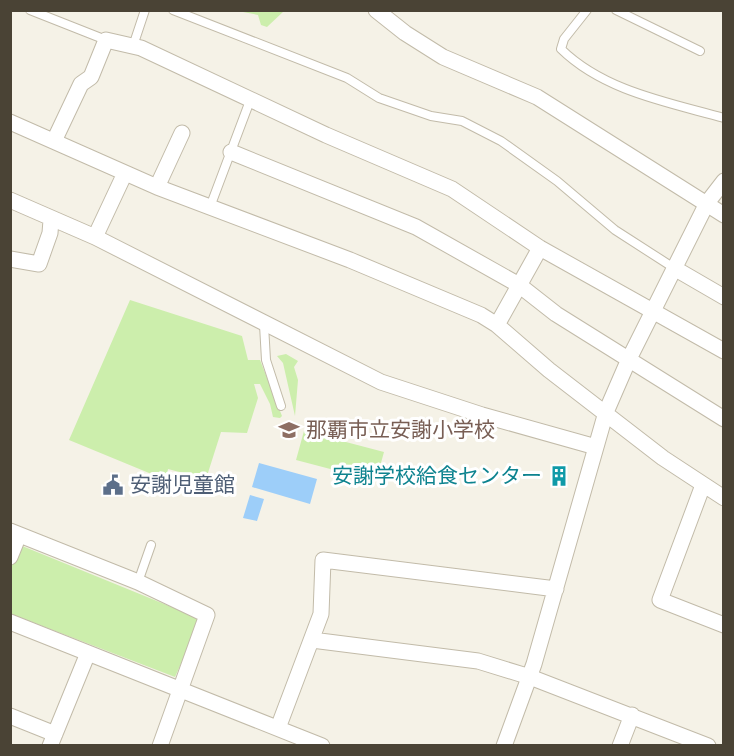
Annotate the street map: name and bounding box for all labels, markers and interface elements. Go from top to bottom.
place label: 那覇市立安謝小学校 [306,417,495,441]
school or university icon: 那覇市立安謝小学校 [277,418,301,442]
place label: 安謝学校給食センター [332,463,542,487]
building icon: 安謝学校給食センター [547,464,571,488]
place label: 安謝児童館 [130,472,235,496]
public building icon: 安謝児童館 [101,473,125,497]

